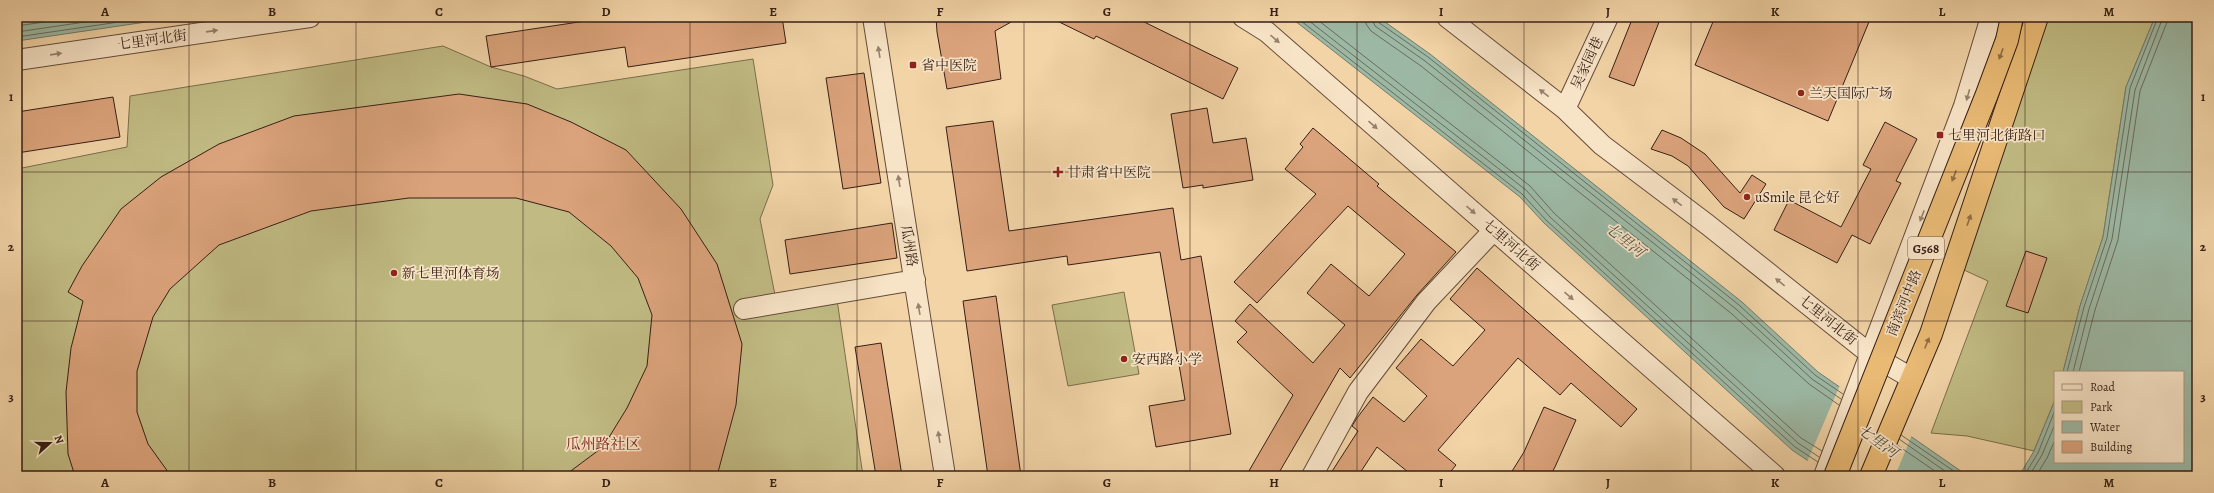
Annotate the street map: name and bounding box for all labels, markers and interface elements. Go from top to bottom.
text: A [100,3,110,20]
text: B [268,3,276,20]
text: C [435,3,443,20]
text: D [601,3,611,20]
text: E [769,3,777,20]
text: F [937,3,944,20]
text: G [1103,3,1111,20]
text: H [1269,3,1279,20]
text: I [1439,3,1444,20]
text: J [1606,3,1610,20]
text: K [1771,3,1780,20]
text: L [1939,3,1946,20]
text: M [2104,3,2115,20]
street label: 七里河北街 [116,26,188,54]
one-way arrow [206,28,218,34]
street label: 吴家园巷 [1567,34,1607,92]
one-way arrow [1270,35,1281,44]
one-way arrow [876,46,882,58]
one-way arrow [1998,49,2004,61]
one-way arrow [50,51,62,57]
place label: 省中医院 [921,56,977,75]
marker: 省中医院 [908,60,918,70]
place label: 兰天国际广场 [1809,84,1893,103]
text: 1 [9,88,14,105]
marker: 兰天国际广场 [1796,88,1806,98]
text: 1 [2201,88,2206,105]
one-way arrow [1539,89,1550,97]
one-way arrow [1965,89,1971,101]
one-way arrow [1368,120,1378,129]
place label: 七里河北街路口 [1948,126,2046,145]
marker: 七里河北街路口 [1935,130,1945,140]
place label: 甘肃省中医院 [1067,163,1151,182]
marker: 甘肃省中医院 [1052,166,1064,178]
one-way arrow [1951,170,1957,182]
one-way arrow [896,175,902,187]
place label: uSmile 昆仑好 [1755,188,1840,207]
marker: uSmile 昆仑好 [1742,192,1752,202]
one-way arrow [1672,198,1683,206]
one-way arrow [1466,206,1476,215]
one-way arrow [1919,211,1925,223]
one-way arrow [1966,214,1972,226]
street label: 七里河北街 [1478,215,1544,275]
water label: 七里河 [1601,218,1651,264]
street label: 瓜州路 [896,224,922,268]
road number: G568 [1908,237,1944,259]
text: 2 [8,238,15,255]
text: 2 [2200,238,2207,255]
place label: 新七里河体育场 [402,264,500,283]
street label: 南滨河中路 [1882,267,1926,339]
marker: 新七里河体育场 [389,268,399,278]
one-way arrow [1774,278,1785,286]
one-way arrow [1564,291,1574,300]
street label: 七里河北街 [1795,291,1861,349]
one-way arrow [916,303,922,315]
one-way arrow [1924,337,1930,348]
place label: 安西路小学 [1132,350,1202,369]
marker: 安西路小学 [1119,354,1129,364]
legend [2054,371,2184,463]
text: Road [2090,379,2116,395]
text: 3 [8,388,14,405]
text: 3 [2200,388,2206,405]
text: Park [2090,399,2113,415]
text: Water [2089,419,2120,435]
water label: 七里河 [1854,420,1905,464]
north arrow [30,423,70,463]
one-way arrow [936,431,942,444]
text: N [50,433,67,446]
district label: 瓜州路社区 [565,434,641,454]
text: Building [2090,439,2132,455]
text: A [100,474,110,491]
text: B [268,474,276,491]
text: C [435,474,443,491]
text: D [601,474,611,491]
text: E [769,474,777,491]
text: F [937,474,944,491]
text: G [1103,474,1111,491]
text: H [1269,474,1279,491]
text: I [1439,474,1444,491]
text: J [1606,474,1610,491]
text: K [1771,474,1780,491]
text: L [1939,474,1946,491]
text: M [2104,474,2115,491]

